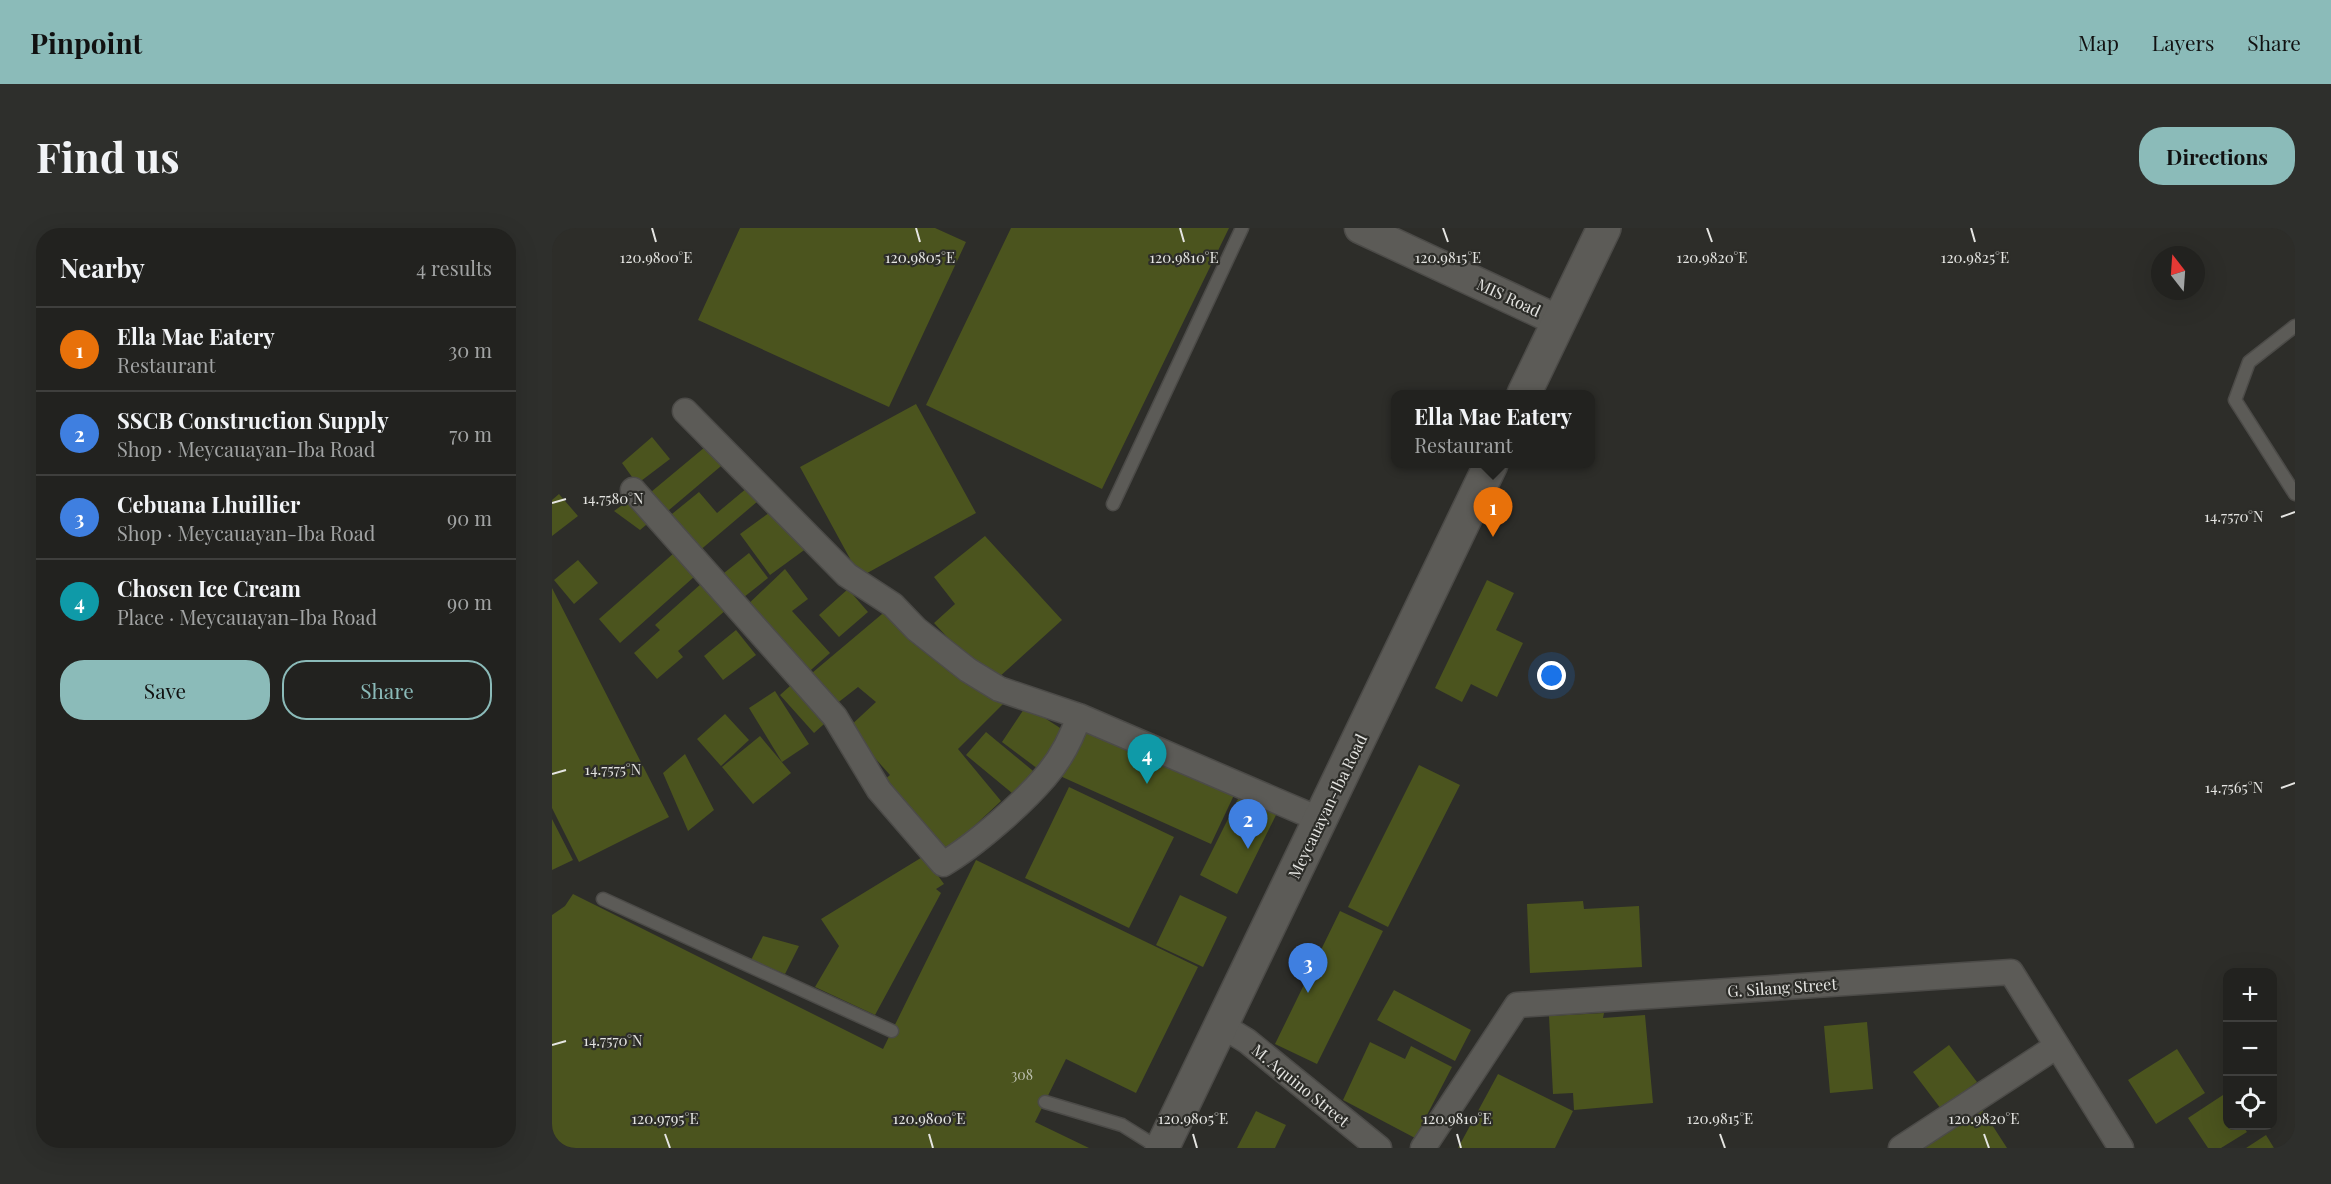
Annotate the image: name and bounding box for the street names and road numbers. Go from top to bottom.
street label: MIS Road [1474,273,1544,321]
street label: Meycauayan-Iba Road [1283,730,1371,882]
street label: G. Silang Street [1726,973,1838,1001]
street label: M. Aquino Street [1248,1039,1354,1131]

